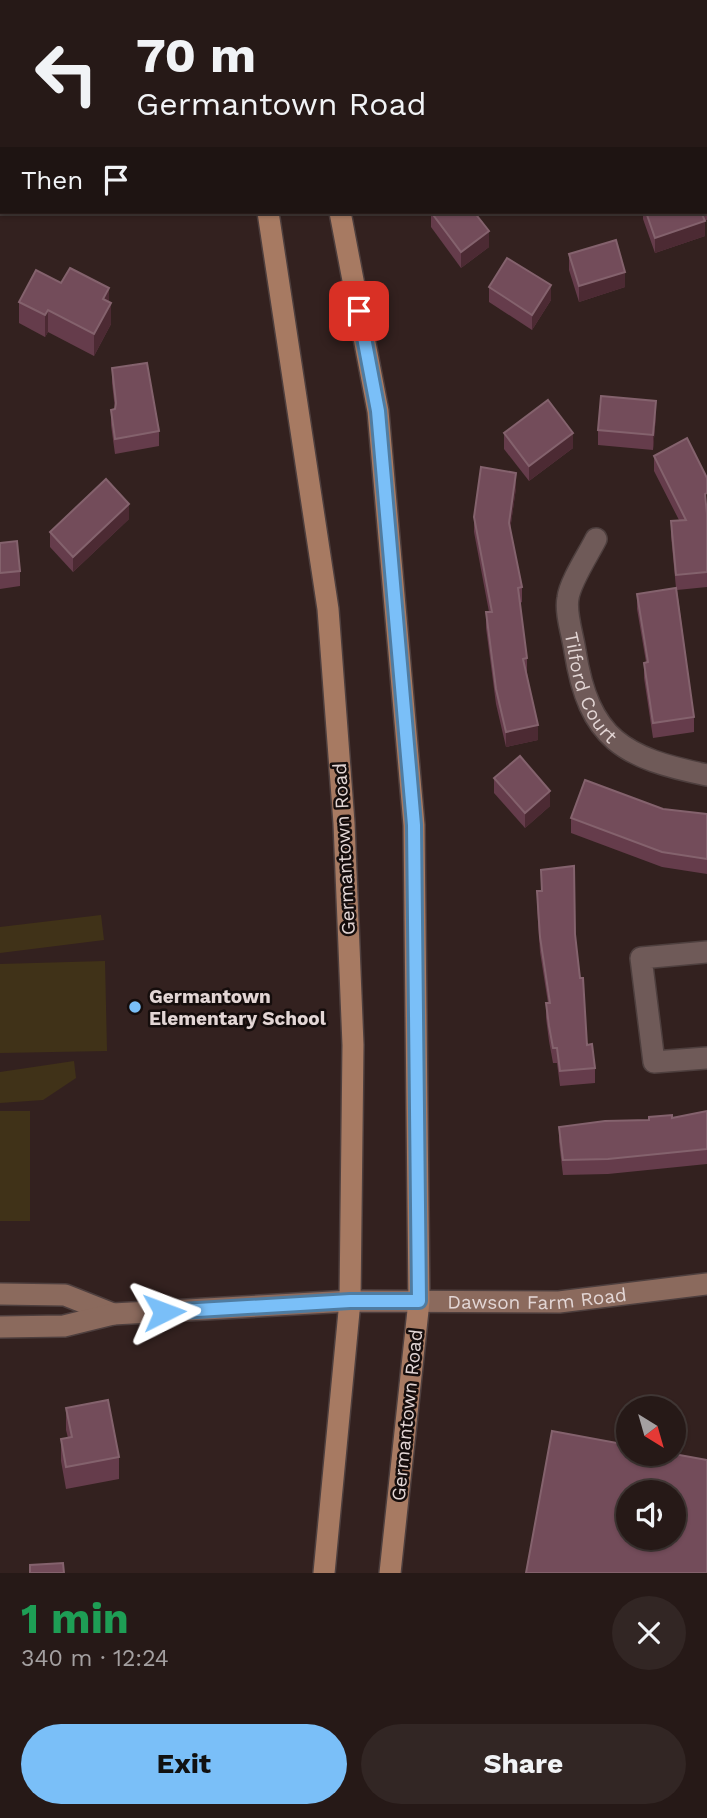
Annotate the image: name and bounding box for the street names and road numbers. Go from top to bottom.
street label: Tilford Court [560,630,622,748]
street label: Germantown Road [328,762,360,936]
street label: Dawson Farm Road [447,1282,628,1314]
street label: Germantown Road [387,1328,427,1502]

